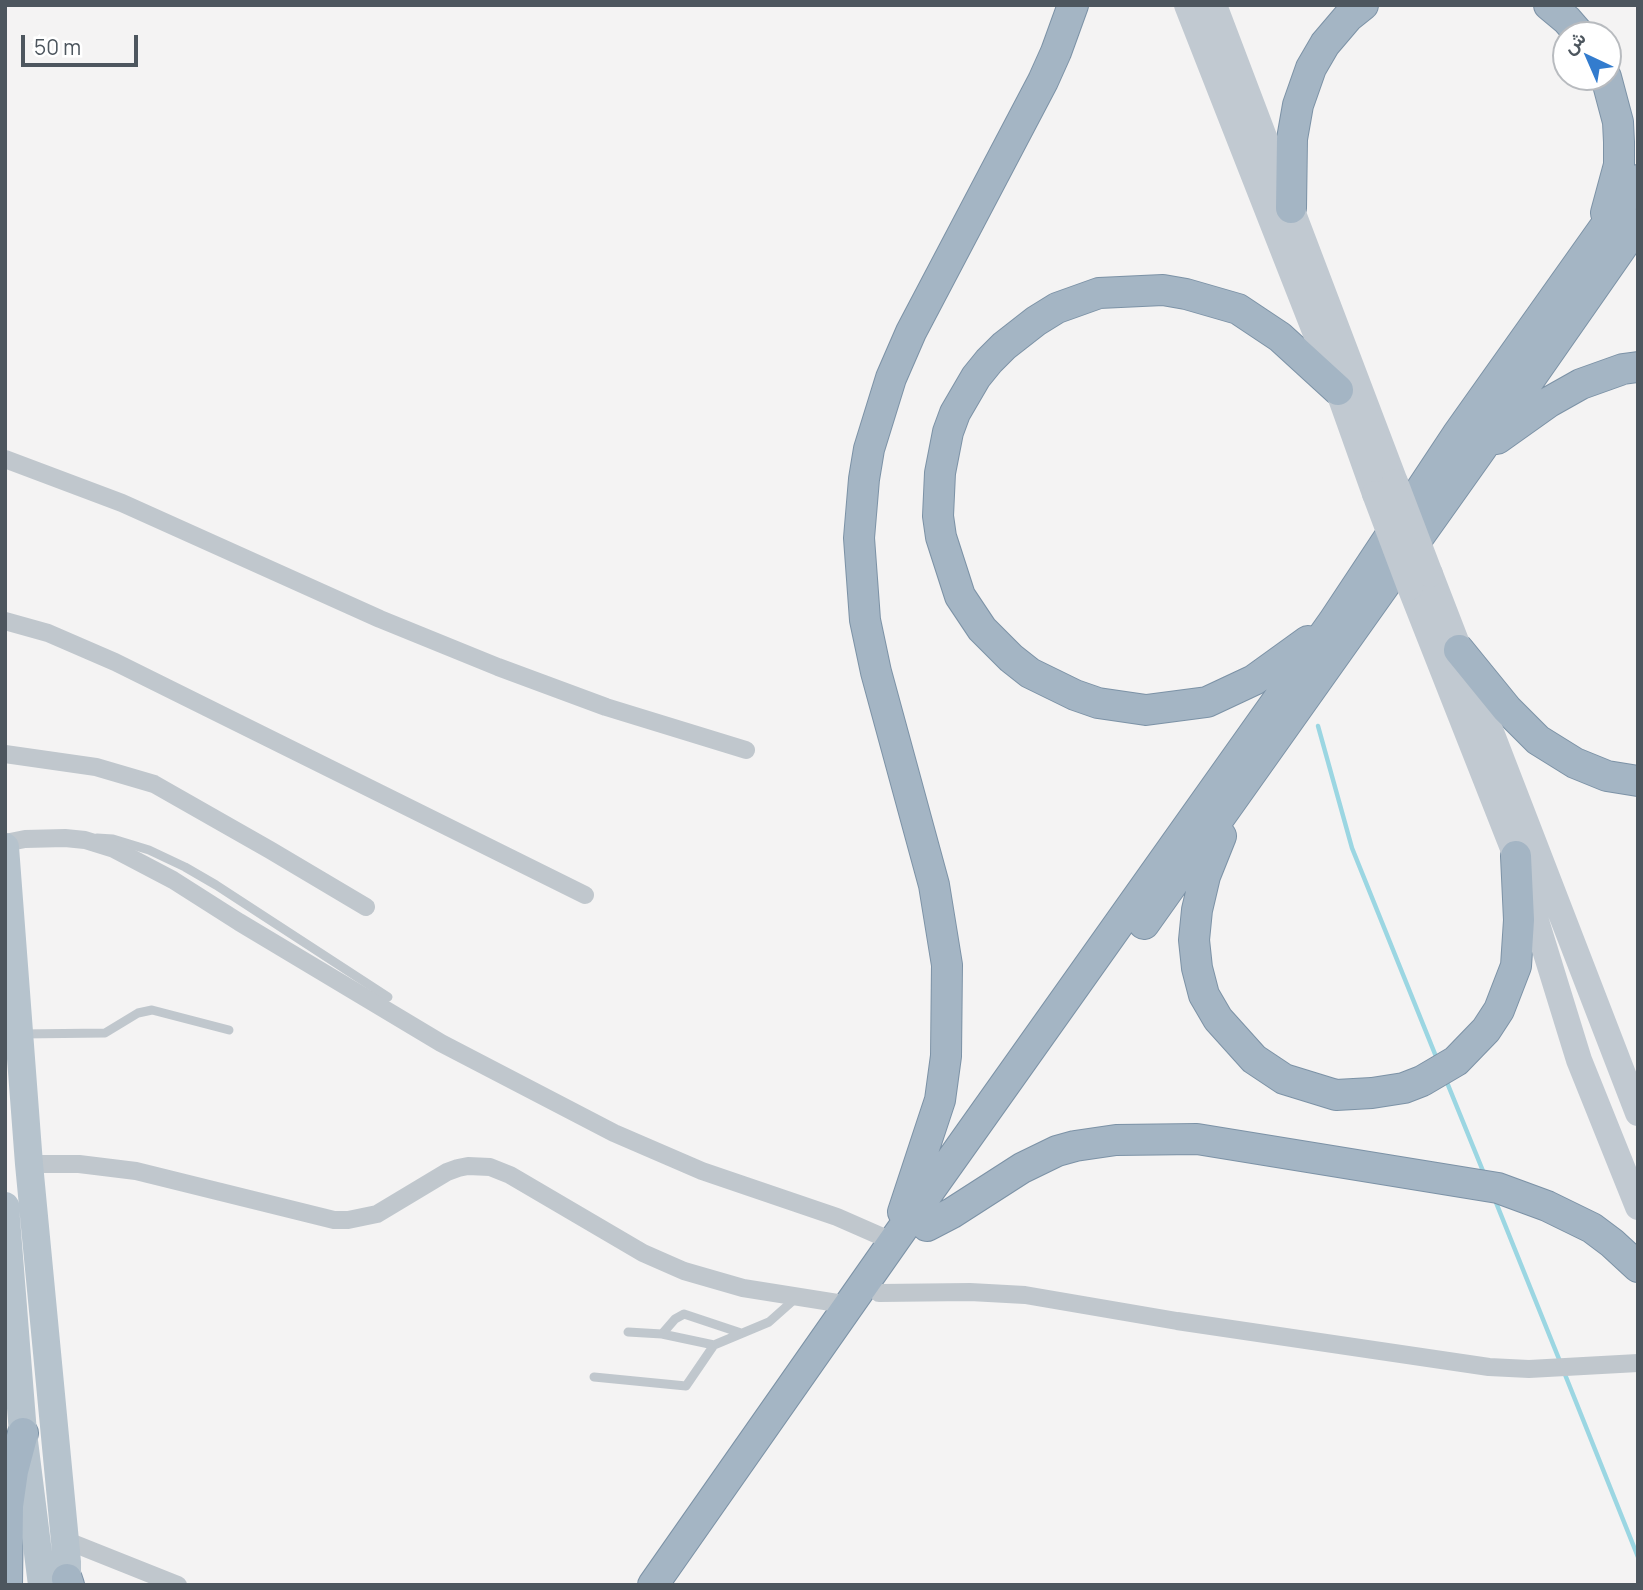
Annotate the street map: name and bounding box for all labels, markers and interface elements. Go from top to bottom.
scale bar [24,21,142,65]
north arrow [1552,21,1622,91]
text: ش [1557,25,1591,60]
text: 50 m [34,33,81,61]

